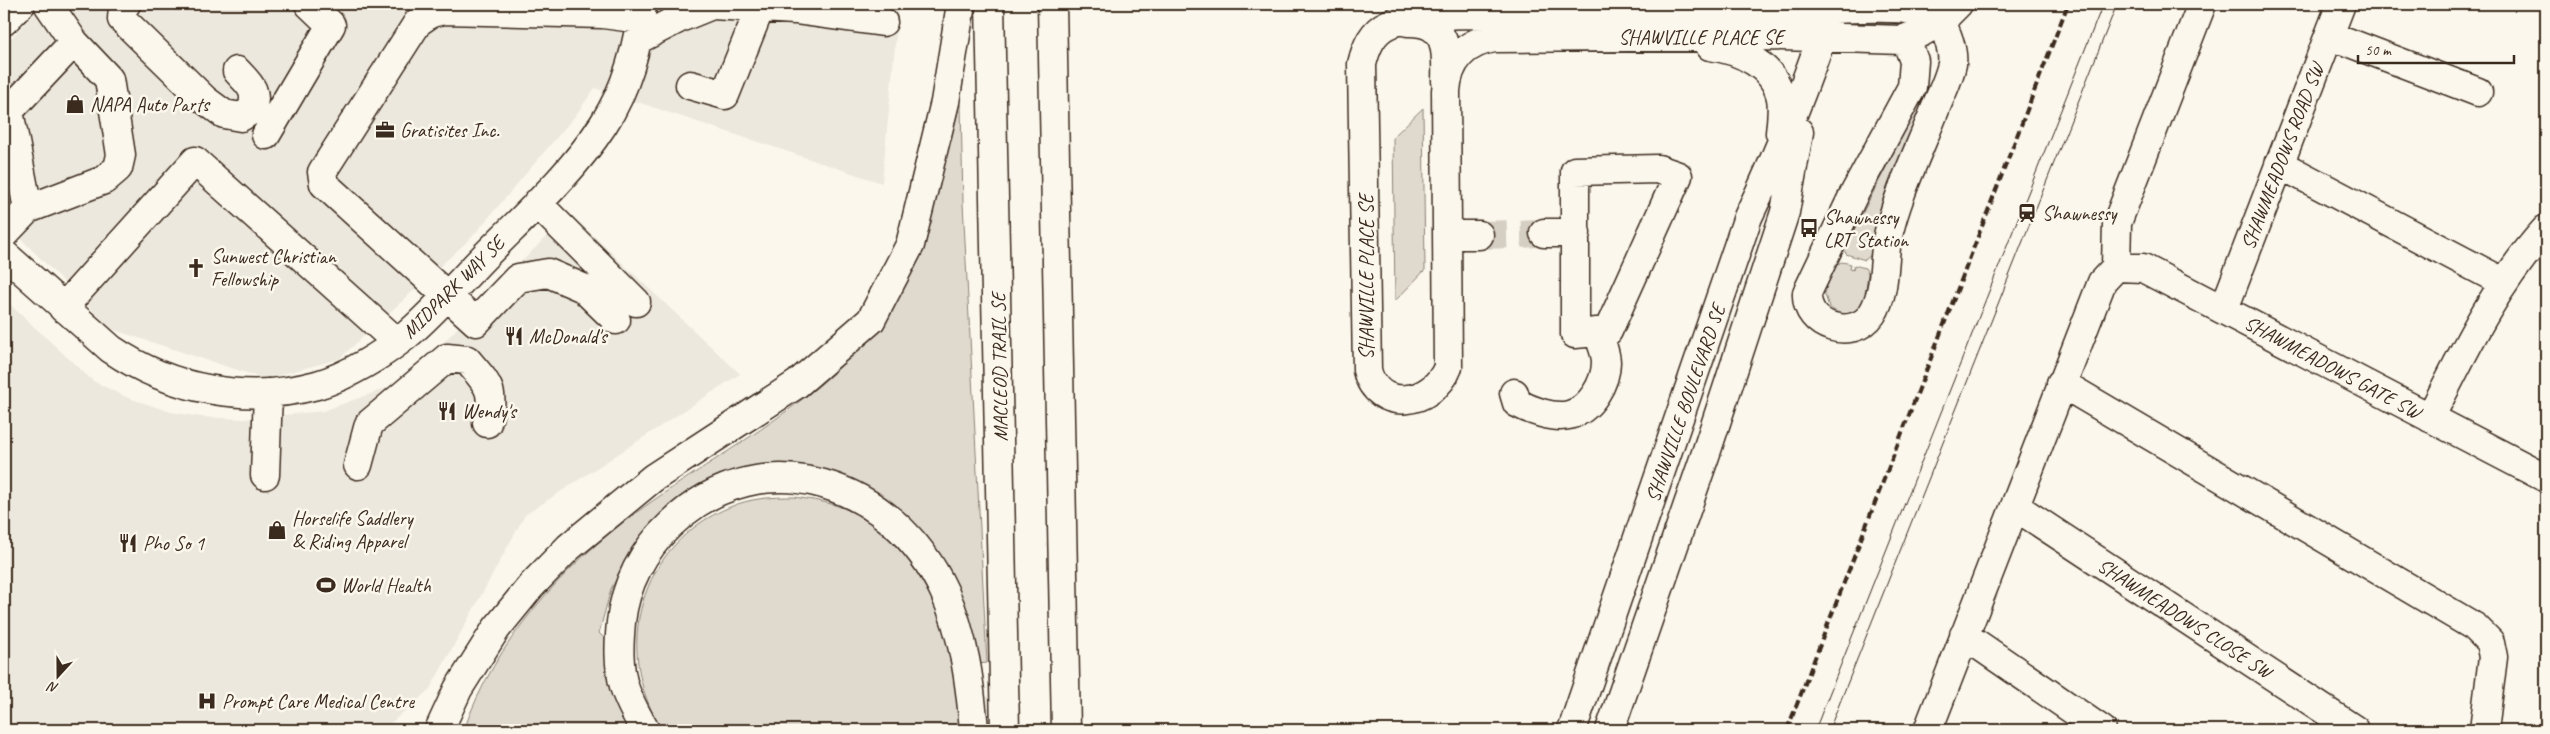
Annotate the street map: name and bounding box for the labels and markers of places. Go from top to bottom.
place label: NAPA Auto Parts [90,92,211,117]
shop icon: NAPA Auto Parts [64,93,86,115]
place label: Gratisites Inc. [400,118,499,143]
office icon: Gratisites Inc. [374,119,396,141]
place label: Shawnessy [2042,201,2119,226]
station icon: Shawnessy [2016,202,2038,224]
place label: Shawnessy LRT Station [1824,205,1909,253]
bus stop icon: Shawnessy LRT Station [1798,217,1820,239]
place label: Sunwest Christian Fellowship [211,244,337,292]
church icon: Sunwest Christian Fellowship [185,257,207,279]
place label: McDonald's [529,324,609,349]
restaurant icon: McDonald's [503,325,525,347]
place label: Wendy's [462,399,518,424]
restaurant icon: Wendy's [436,400,458,422]
place label: Horselife Saddlery & Riding Apparel [292,506,415,554]
shop icon: Horselife Saddlery & Riding Apparel [266,519,288,541]
place label: Pho So 1 [143,531,205,556]
restaurant icon: Pho So 1 [117,532,139,554]
place label: World Health [341,573,432,598]
sports icon: World Health [315,574,337,596]
place label: Prompt Care Medical Centre [222,689,416,714]
hospital icon: Prompt Care Medical Centre [196,690,218,712]

